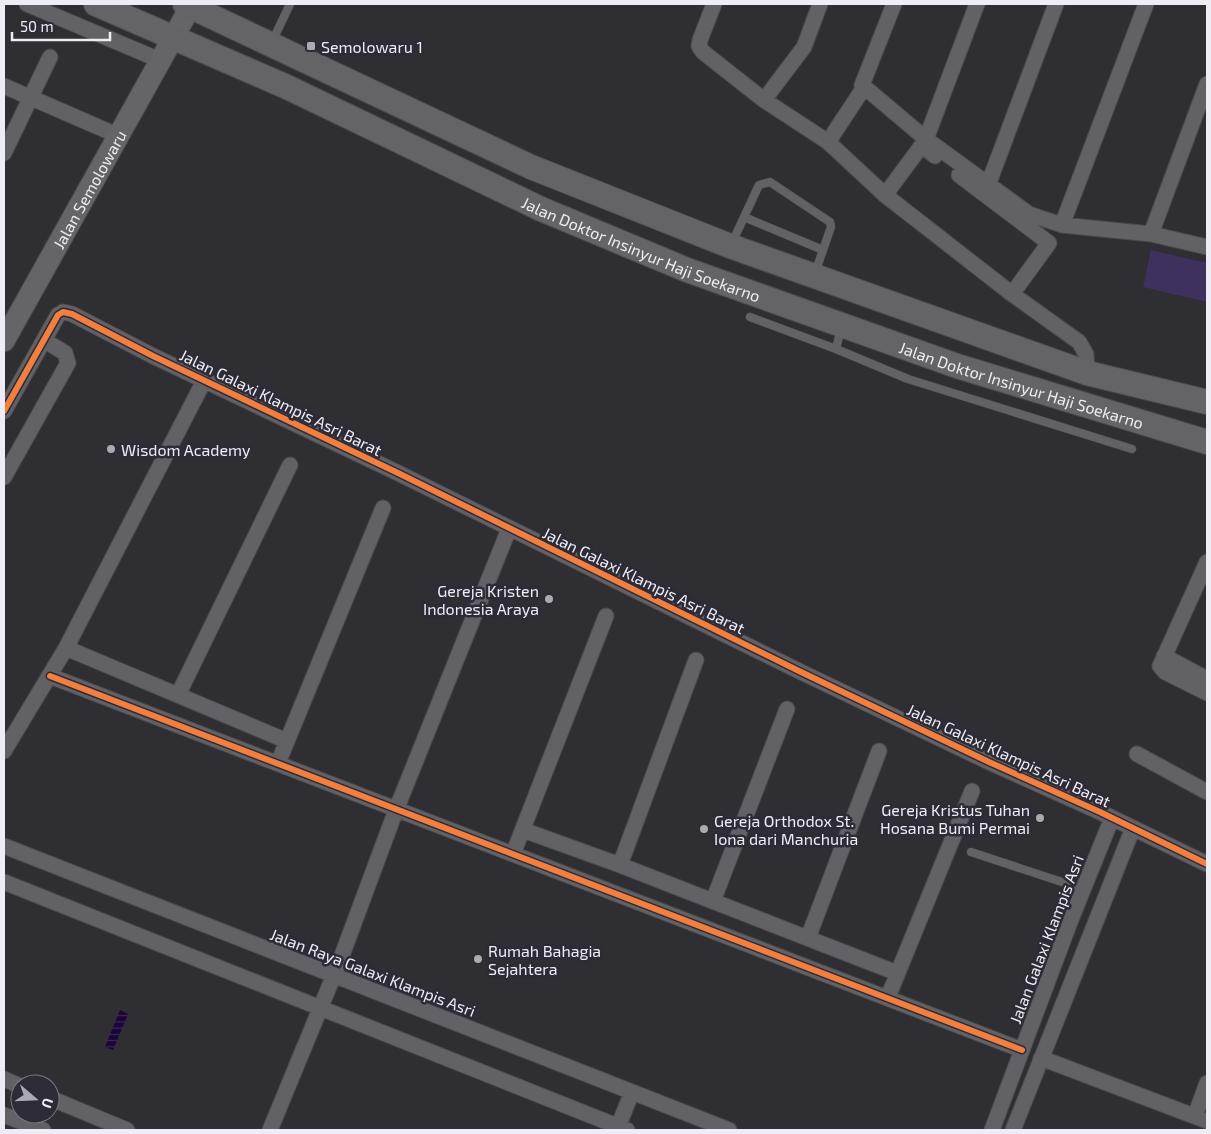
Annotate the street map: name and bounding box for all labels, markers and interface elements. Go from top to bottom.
scale bar [12,10,110,42]
text: 50 m [20,17,54,35]
place label: Semolowaru 1 [321,37,423,56]
marker: Semolowaru 1 [305,40,317,52]
street label: Jalan Semolowaru [48,126,129,252]
street label: Jalan Doktor Insinyur Haji Soekarno [519,192,763,305]
street label: Jalan Doktor Insinyur Haji Soekarno [897,337,1146,432]
street label: Jalan Galaxi Klampis Asri Barat [177,345,385,459]
place label: Wisdom Academy [121,440,251,459]
marker: Wisdom Academy [105,443,117,455]
street label: Jalan Galaxi Klampis Asri Barat [540,523,748,637]
place label: Gereja Kristen Indonesia Araya [423,581,539,618]
marker: Gereja Kristen Indonesia Araya [543,593,555,605]
street label: Jalan Galaxi Klampis Asri Barat [904,699,1114,811]
place label: Gereja Kristus Tuhan Hosana Bumi Permai [880,800,1030,837]
place label: Gereja Orthodox St. Iona dari Manchuria [714,811,858,848]
marker: Gereja Kristus Tuhan Hosana Bumi Permai [1034,812,1046,824]
marker: Gereja Orthodox St. Iona dari Manchuria [698,823,710,835]
street label: Jalan Galaxi Klampis Asri [1005,852,1087,1026]
street label: Jalan Raya Galaxi Klampis Asri [268,924,478,1020]
place label: Rumah Bahagia Sejahtera [488,941,601,979]
marker: Rumah Bahagia Sejahtera [472,953,484,965]
north arrow [10,1074,60,1124]
text: U [38,1096,57,1111]

